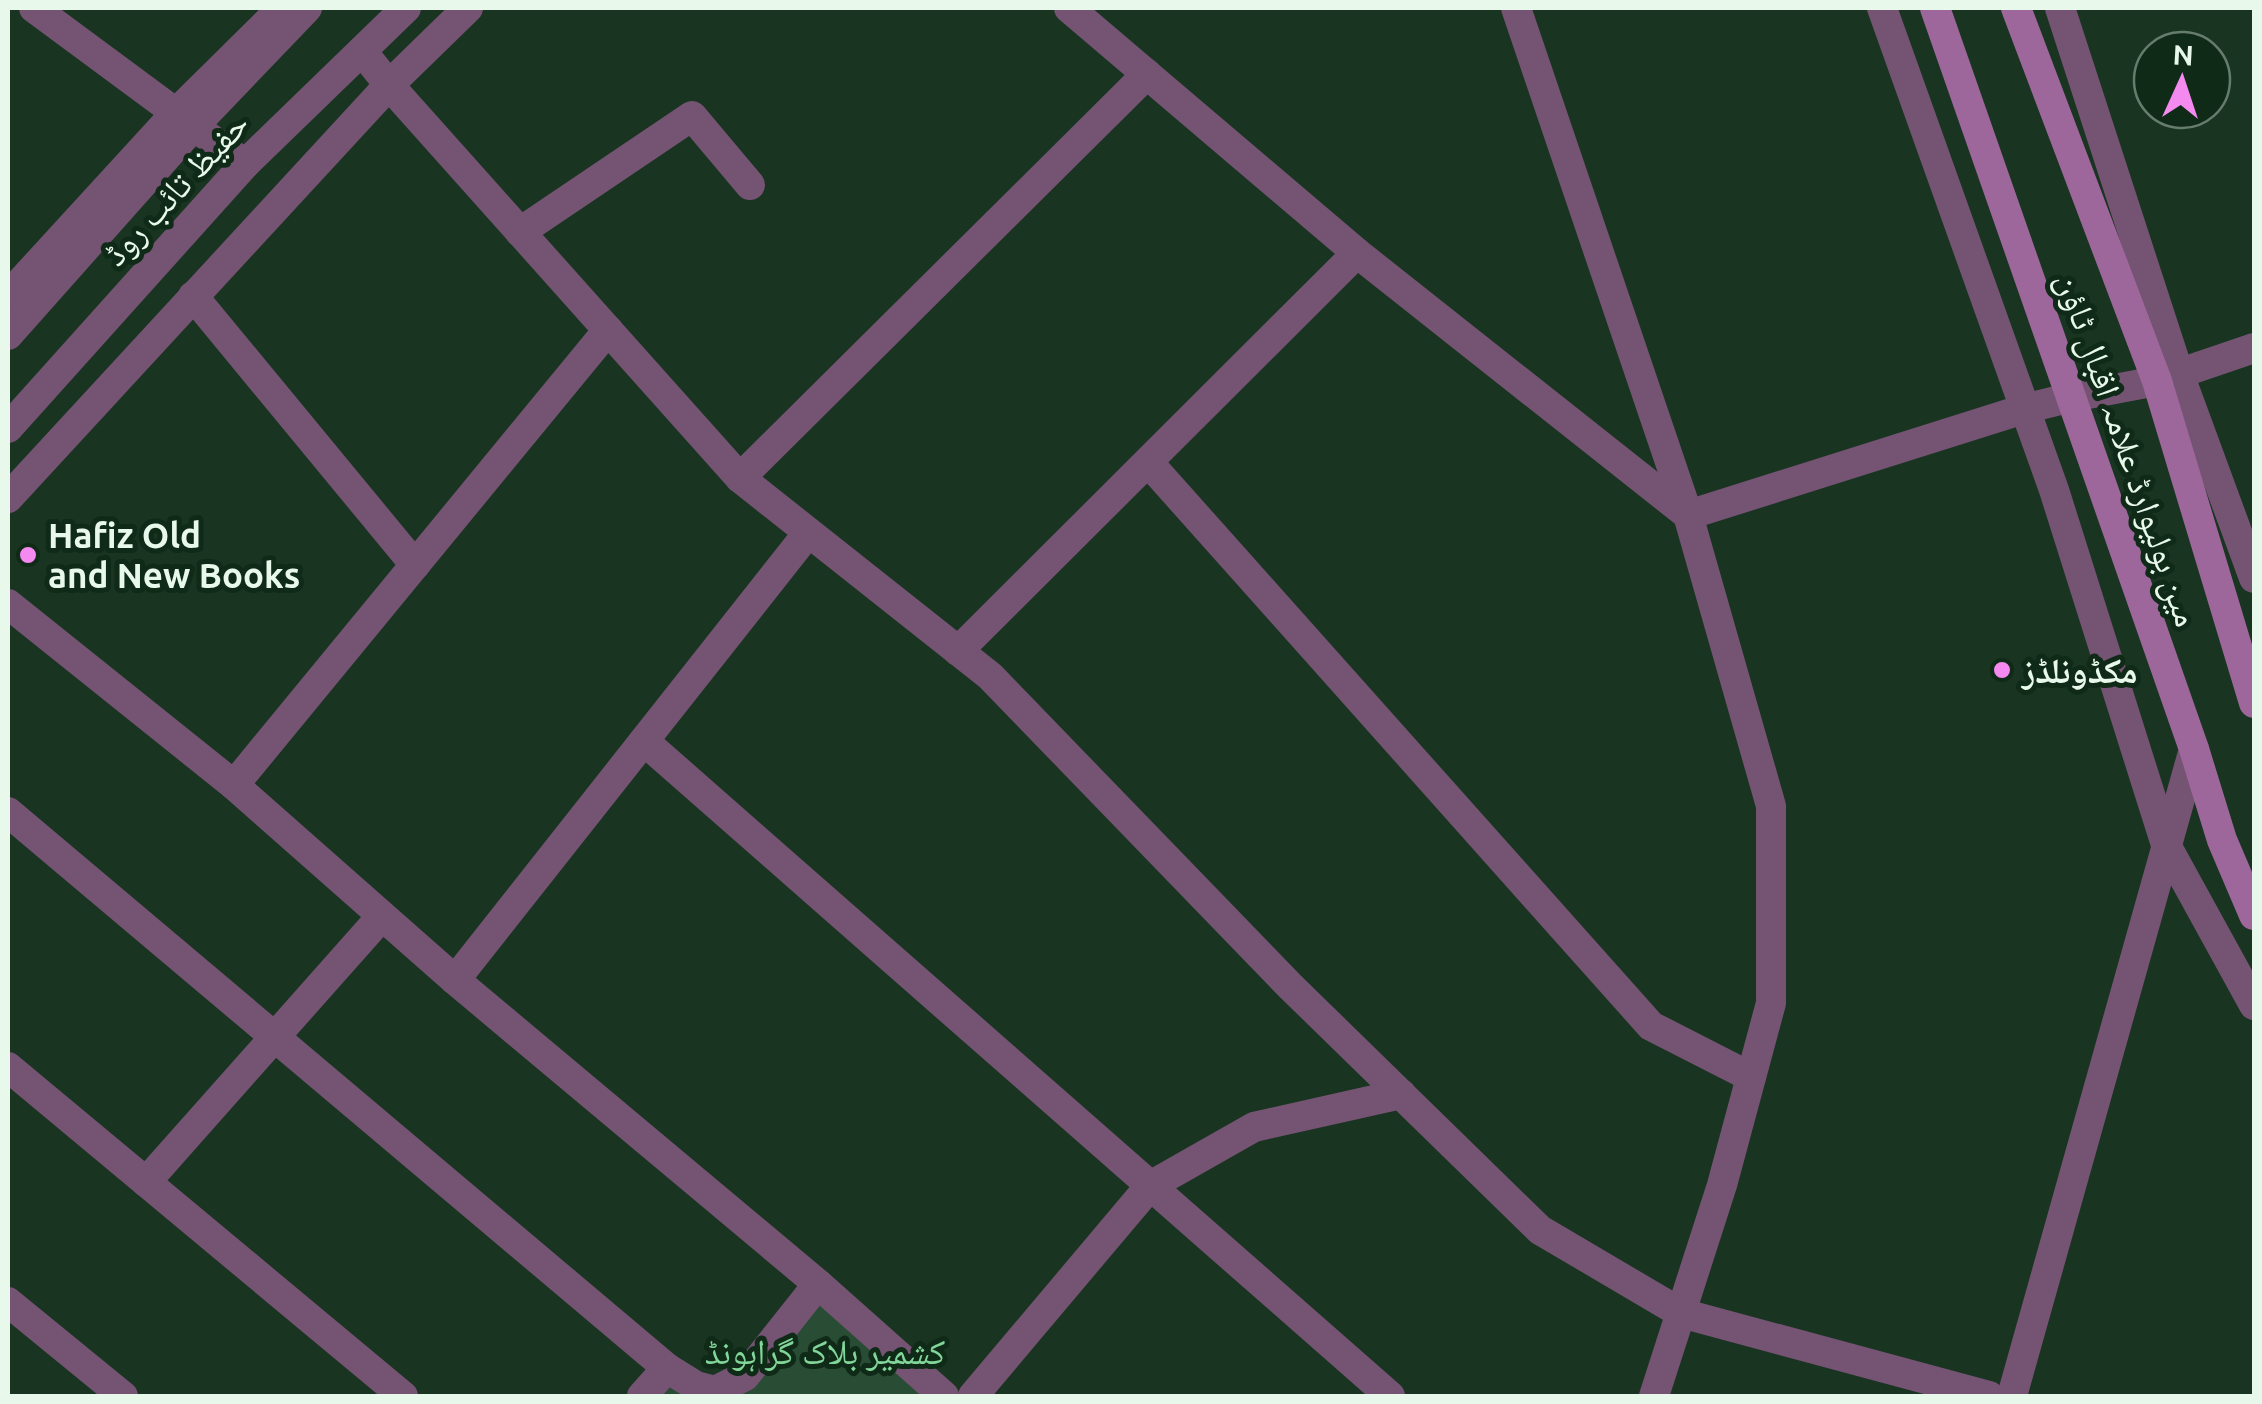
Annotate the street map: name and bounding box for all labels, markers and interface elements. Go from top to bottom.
north arrow [2132,30,2232,130]
text: N [2172,39,2195,71]
street label: حفیظ تائب روڈ [94,103,257,274]
street label: مین بولیوارڈ علامہ اقبال ٹاؤن [2048,267,2208,632]
place label: Hafiz Old and New Books [48,515,300,595]
marker: Hafiz Old and New Books [17,544,39,566]
place label: مکڈونلڈز [2020,650,2138,690]
marker: مکڈونلڈز [1991,659,2013,681]
park label: کشمیر بلاک ﮔﺮﺍﮨﻮﻧﮉ [705,1331,945,1372]

